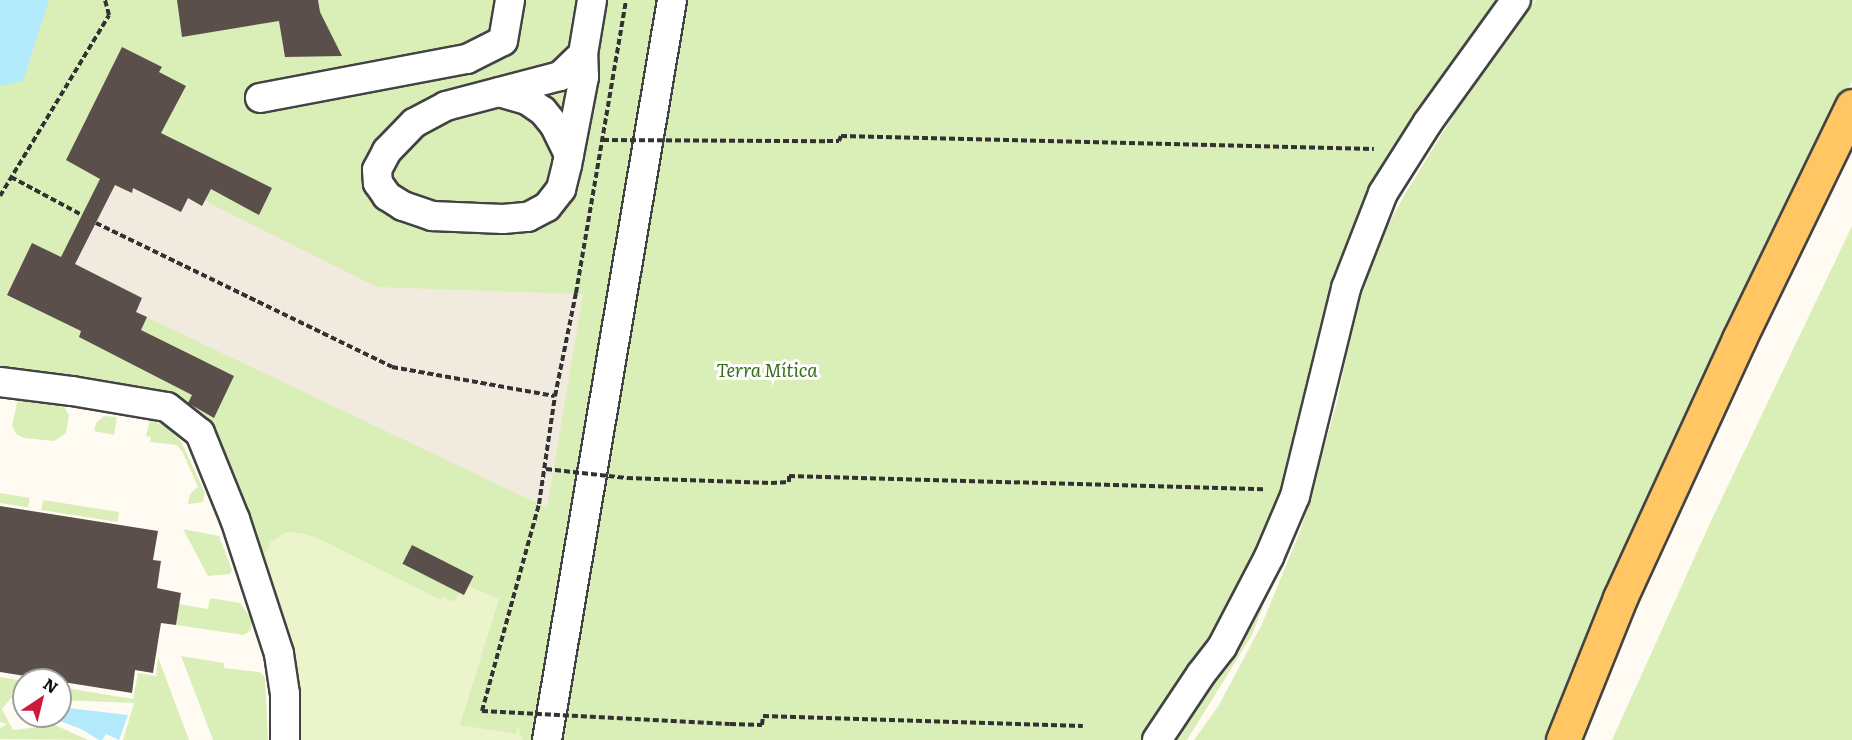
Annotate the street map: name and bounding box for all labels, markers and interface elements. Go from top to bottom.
park label: Terra Mítica [716,359,818,381]
north arrow [12,668,72,728]
text: N [39,671,64,699]

